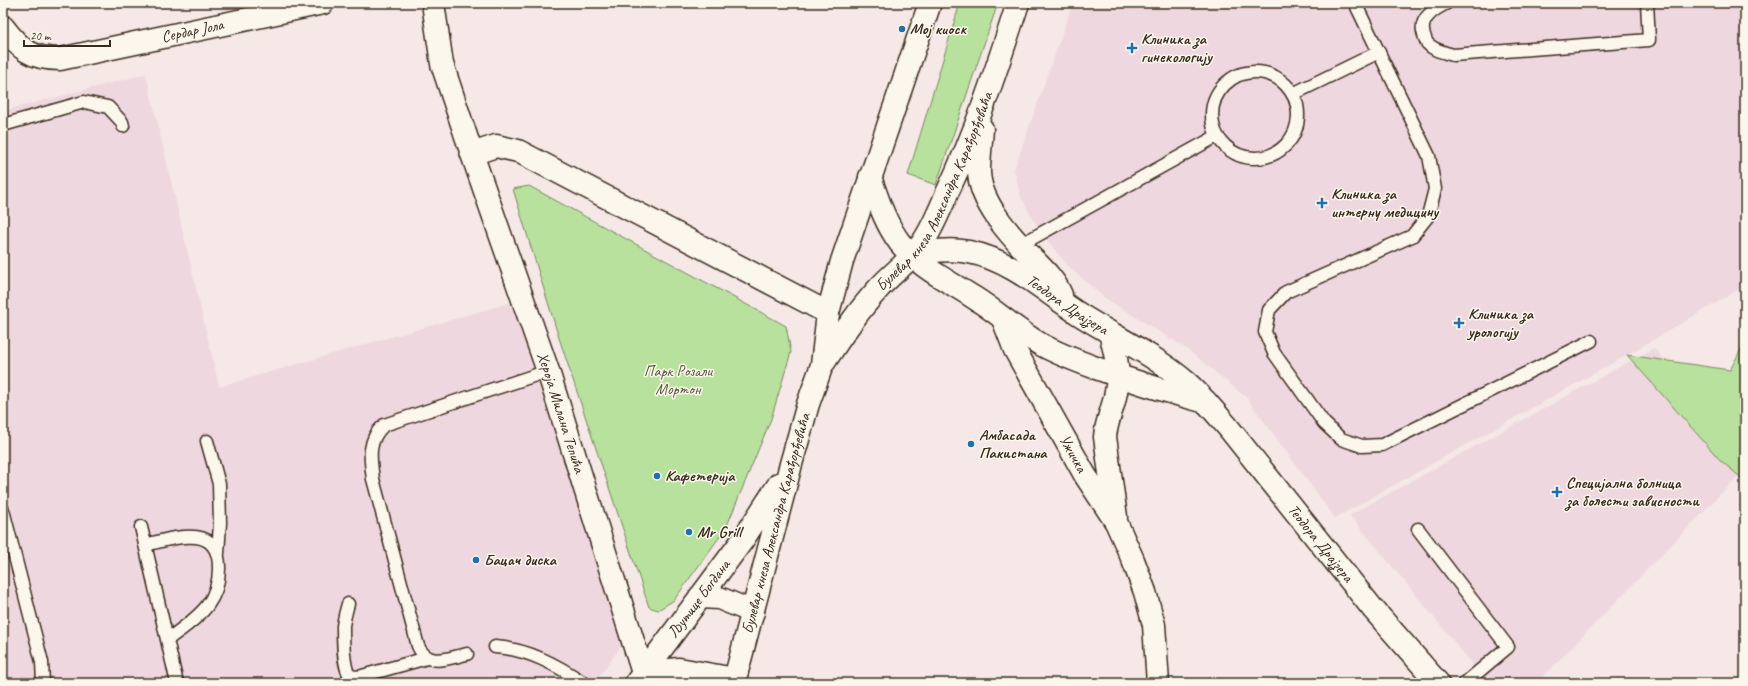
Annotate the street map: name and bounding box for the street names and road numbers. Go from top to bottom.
street label: Сердар Јола [160,14,227,47]
street label: Булевар кнеза Александра Карађорђевића [871,89,998,295]
street label: Теодора Драјзера [1023,270,1113,340]
street label: Хероја Милана Тепића [532,350,590,476]
street label: Булевар кнеза Александра Карађорђевића [737,410,815,636]
street label: Ужичка [1055,431,1092,477]
street label: Теодора Драјзера [1283,500,1359,587]
street label: Љутице Богдана [663,555,735,642]

